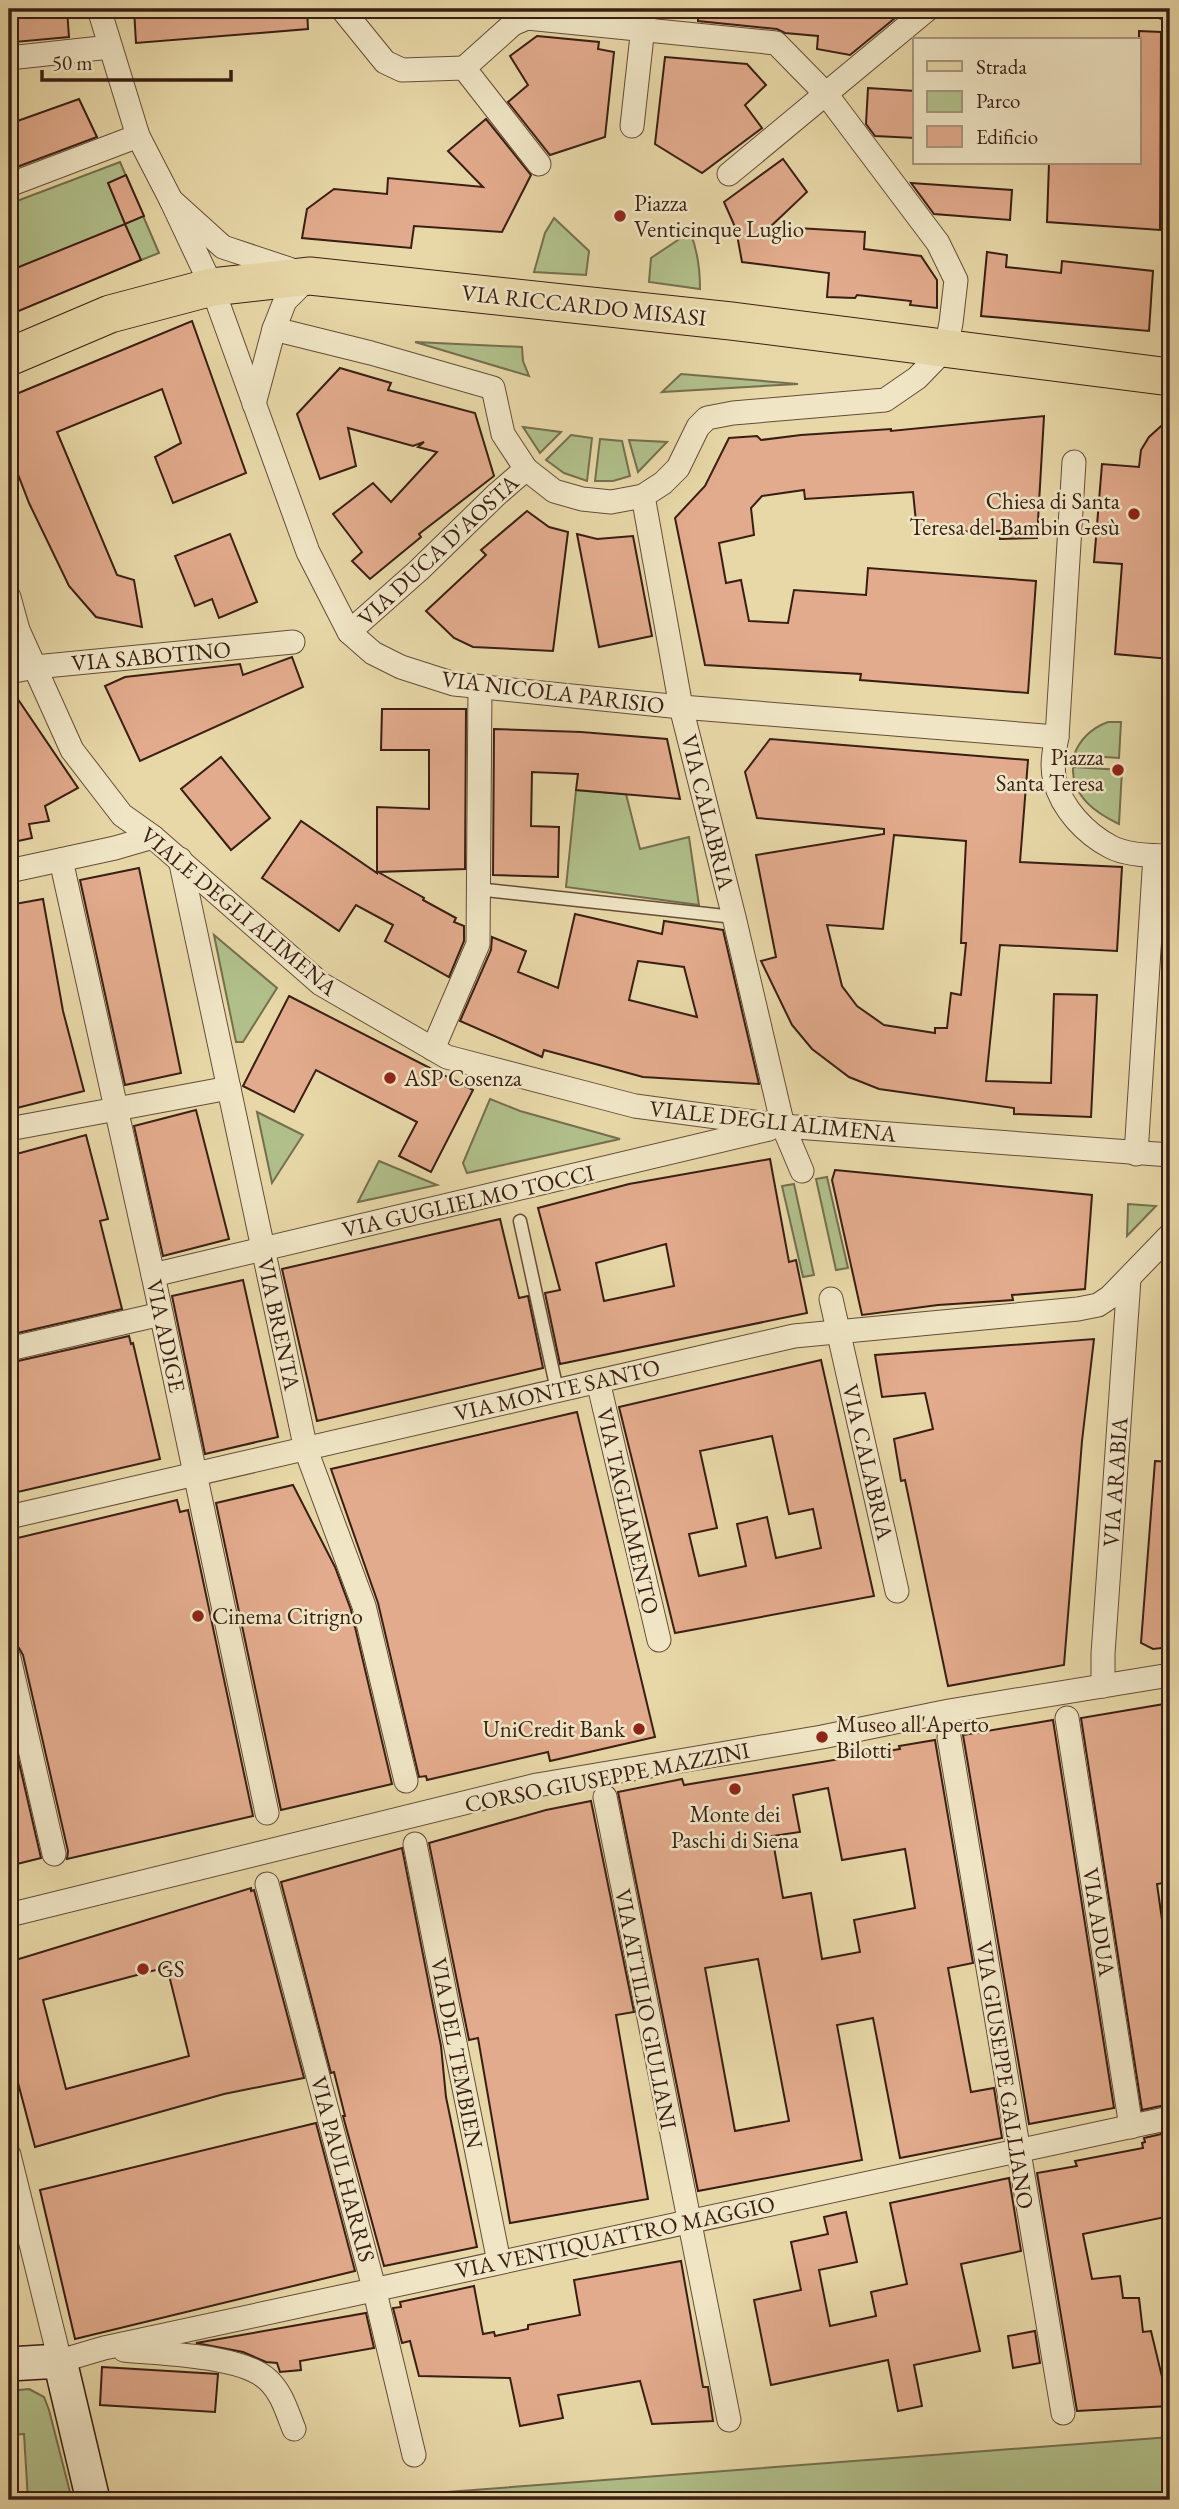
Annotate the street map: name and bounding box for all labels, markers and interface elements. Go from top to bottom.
scale bar [42,38,231,82]
legend [913,38,1140,164]
text: 50 m [52,49,93,76]
text: Strada [976,53,1027,80]
text: Parco [976,87,1020,114]
text: Edificio [976,123,1038,150]
place label: Piazza Venticinque Luglio [634,188,804,244]
marker: Piazza Venticinque Luglio [612,208,628,224]
street label: VIA RICCARDO MISASI [460,277,708,333]
street label: VIA DUCA D'AOSTA [351,467,526,632]
place label: Chiesa di Santa Teresa del Bambin Gesù [909,486,1121,542]
marker: Chiesa di Santa Teresa del Bambin Gesù [1126,506,1142,522]
street label: VIA SABOTINO [70,634,232,678]
street label: VIA NICOLA PARISIO [440,663,666,721]
street label: VIA CALABRIA [674,731,742,894]
place label: Piazza Santa Teresa [996,742,1105,798]
marker: Piazza Santa Teresa [1110,762,1126,778]
street label: VIALE DEGLI ALIMENA [134,820,345,1003]
place label: ASP Cosenza [403,1063,523,1093]
marker: ASP Cosenza [382,1070,398,1086]
street label: VIALE DEGLI ALIMENA [648,1093,899,1149]
street label: VIA GUGLIELMO TOCCI [339,1157,597,1245]
street label: VIA BRENTA [250,1255,308,1394]
street label: VIA ADIGE [139,1277,193,1395]
street label: VIA MONTE SANTO [451,1352,663,1428]
street label: VIA CALABRIA [835,1381,901,1544]
street label: VIA TAGLIAMENTO [590,1405,666,1617]
street label: VIA ARABIA [1095,1415,1135,1548]
place label: Cinema Citrigno [212,1601,363,1631]
marker: Cinema Citrigno [190,1608,206,1624]
place label: Museo all'Aperto Bilotti [836,1709,989,1765]
place label: UniCredit Bank [483,1714,626,1744]
marker: UniCredit Bank [631,1721,647,1737]
marker: Museo all'Aperto Bilotti [814,1729,830,1745]
street label: CORSO GIUSEPPE MAZZINI [462,1735,752,1819]
marker: Monte dei Paschi di Siena [727,1781,743,1797]
place label: Monte dei Paschi di Siena [671,1799,800,1855]
street label: VIA ADUA [1076,1865,1123,1980]
street label: VIA ATTILIO GIULIANI [608,1886,684,2132]
street label: VIA GIUSEPPE GALLIANO [969,1939,1041,2211]
place label: GS [157,1954,184,1984]
street label: VIA DEL TEMBIEN [424,1955,490,2151]
marker: GS [135,1961,151,1977]
street label: VIA PAUL HARRIS [304,2073,382,2265]
street label: VIA VENTIQUATTRO MAGGIO [452,2188,778,2286]

